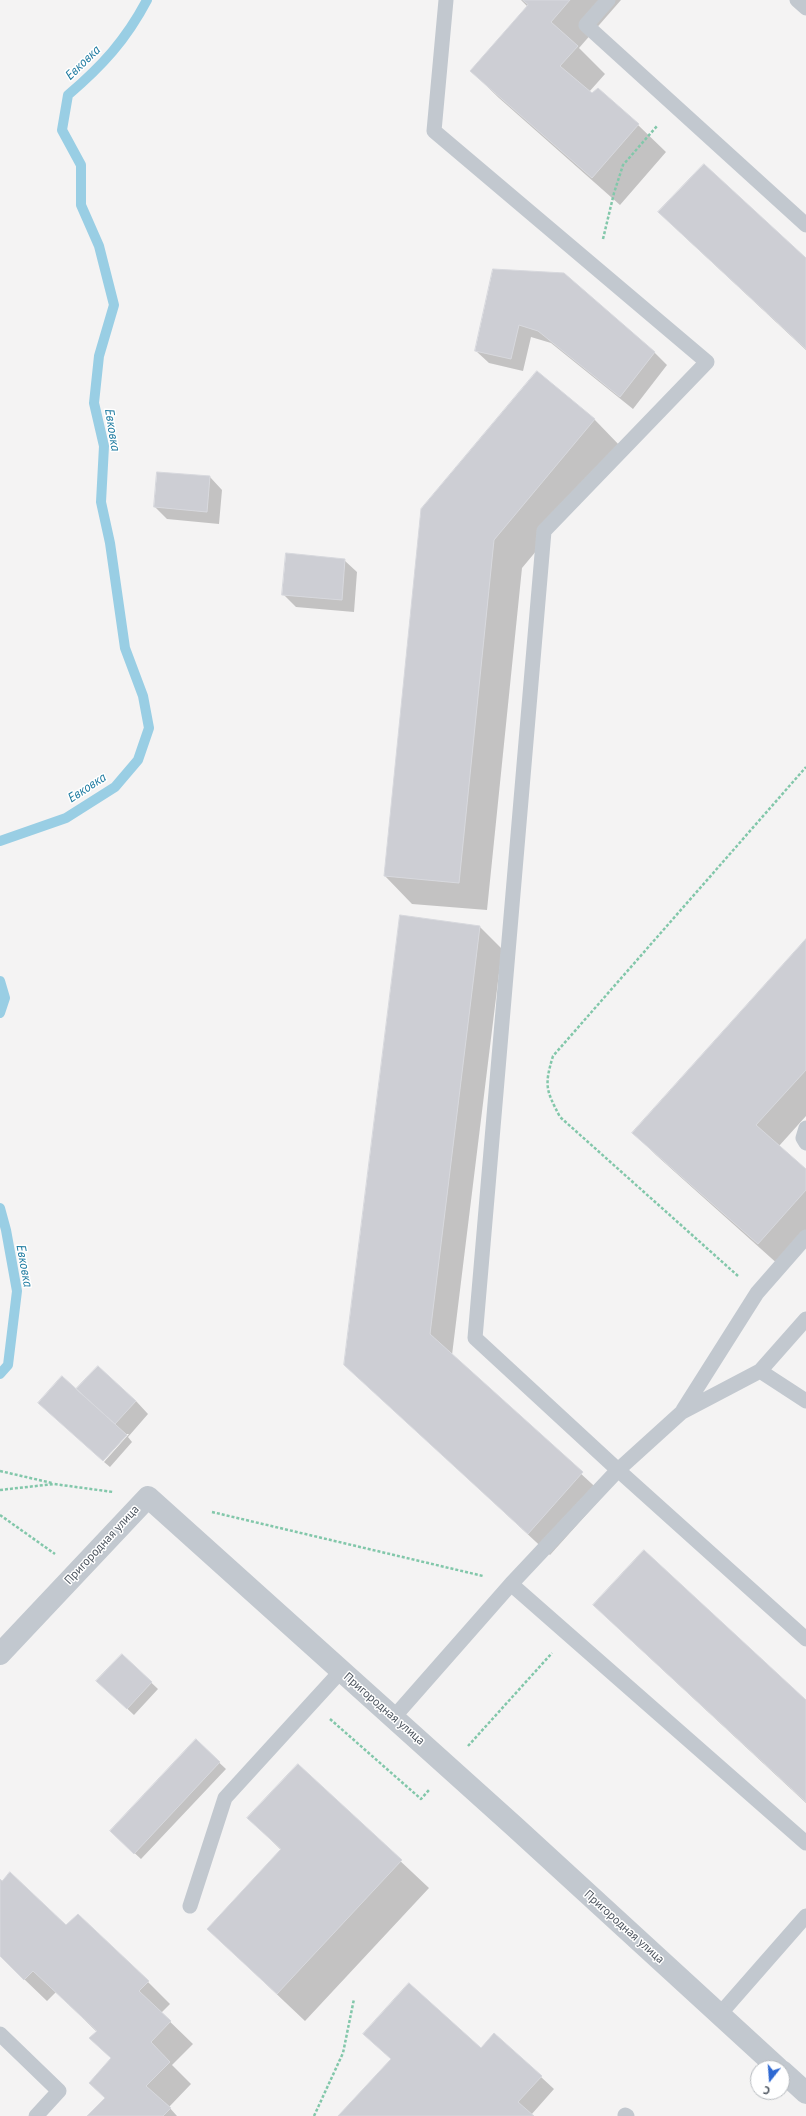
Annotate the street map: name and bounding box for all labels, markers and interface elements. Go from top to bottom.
water label: Евковка [62,43,104,83]
water label: Евковка [101,408,123,452]
water label: Евковка [65,770,109,806]
water label: Евковка [13,1244,35,1288]
street label: Пригородная улица [62,1502,142,1588]
street label: Пригородная улица [340,1670,428,1748]
street label: Пригородная улица [581,1887,667,1967]
north arrow [750,2060,790,2100]
text: С [762,2083,772,2098]

